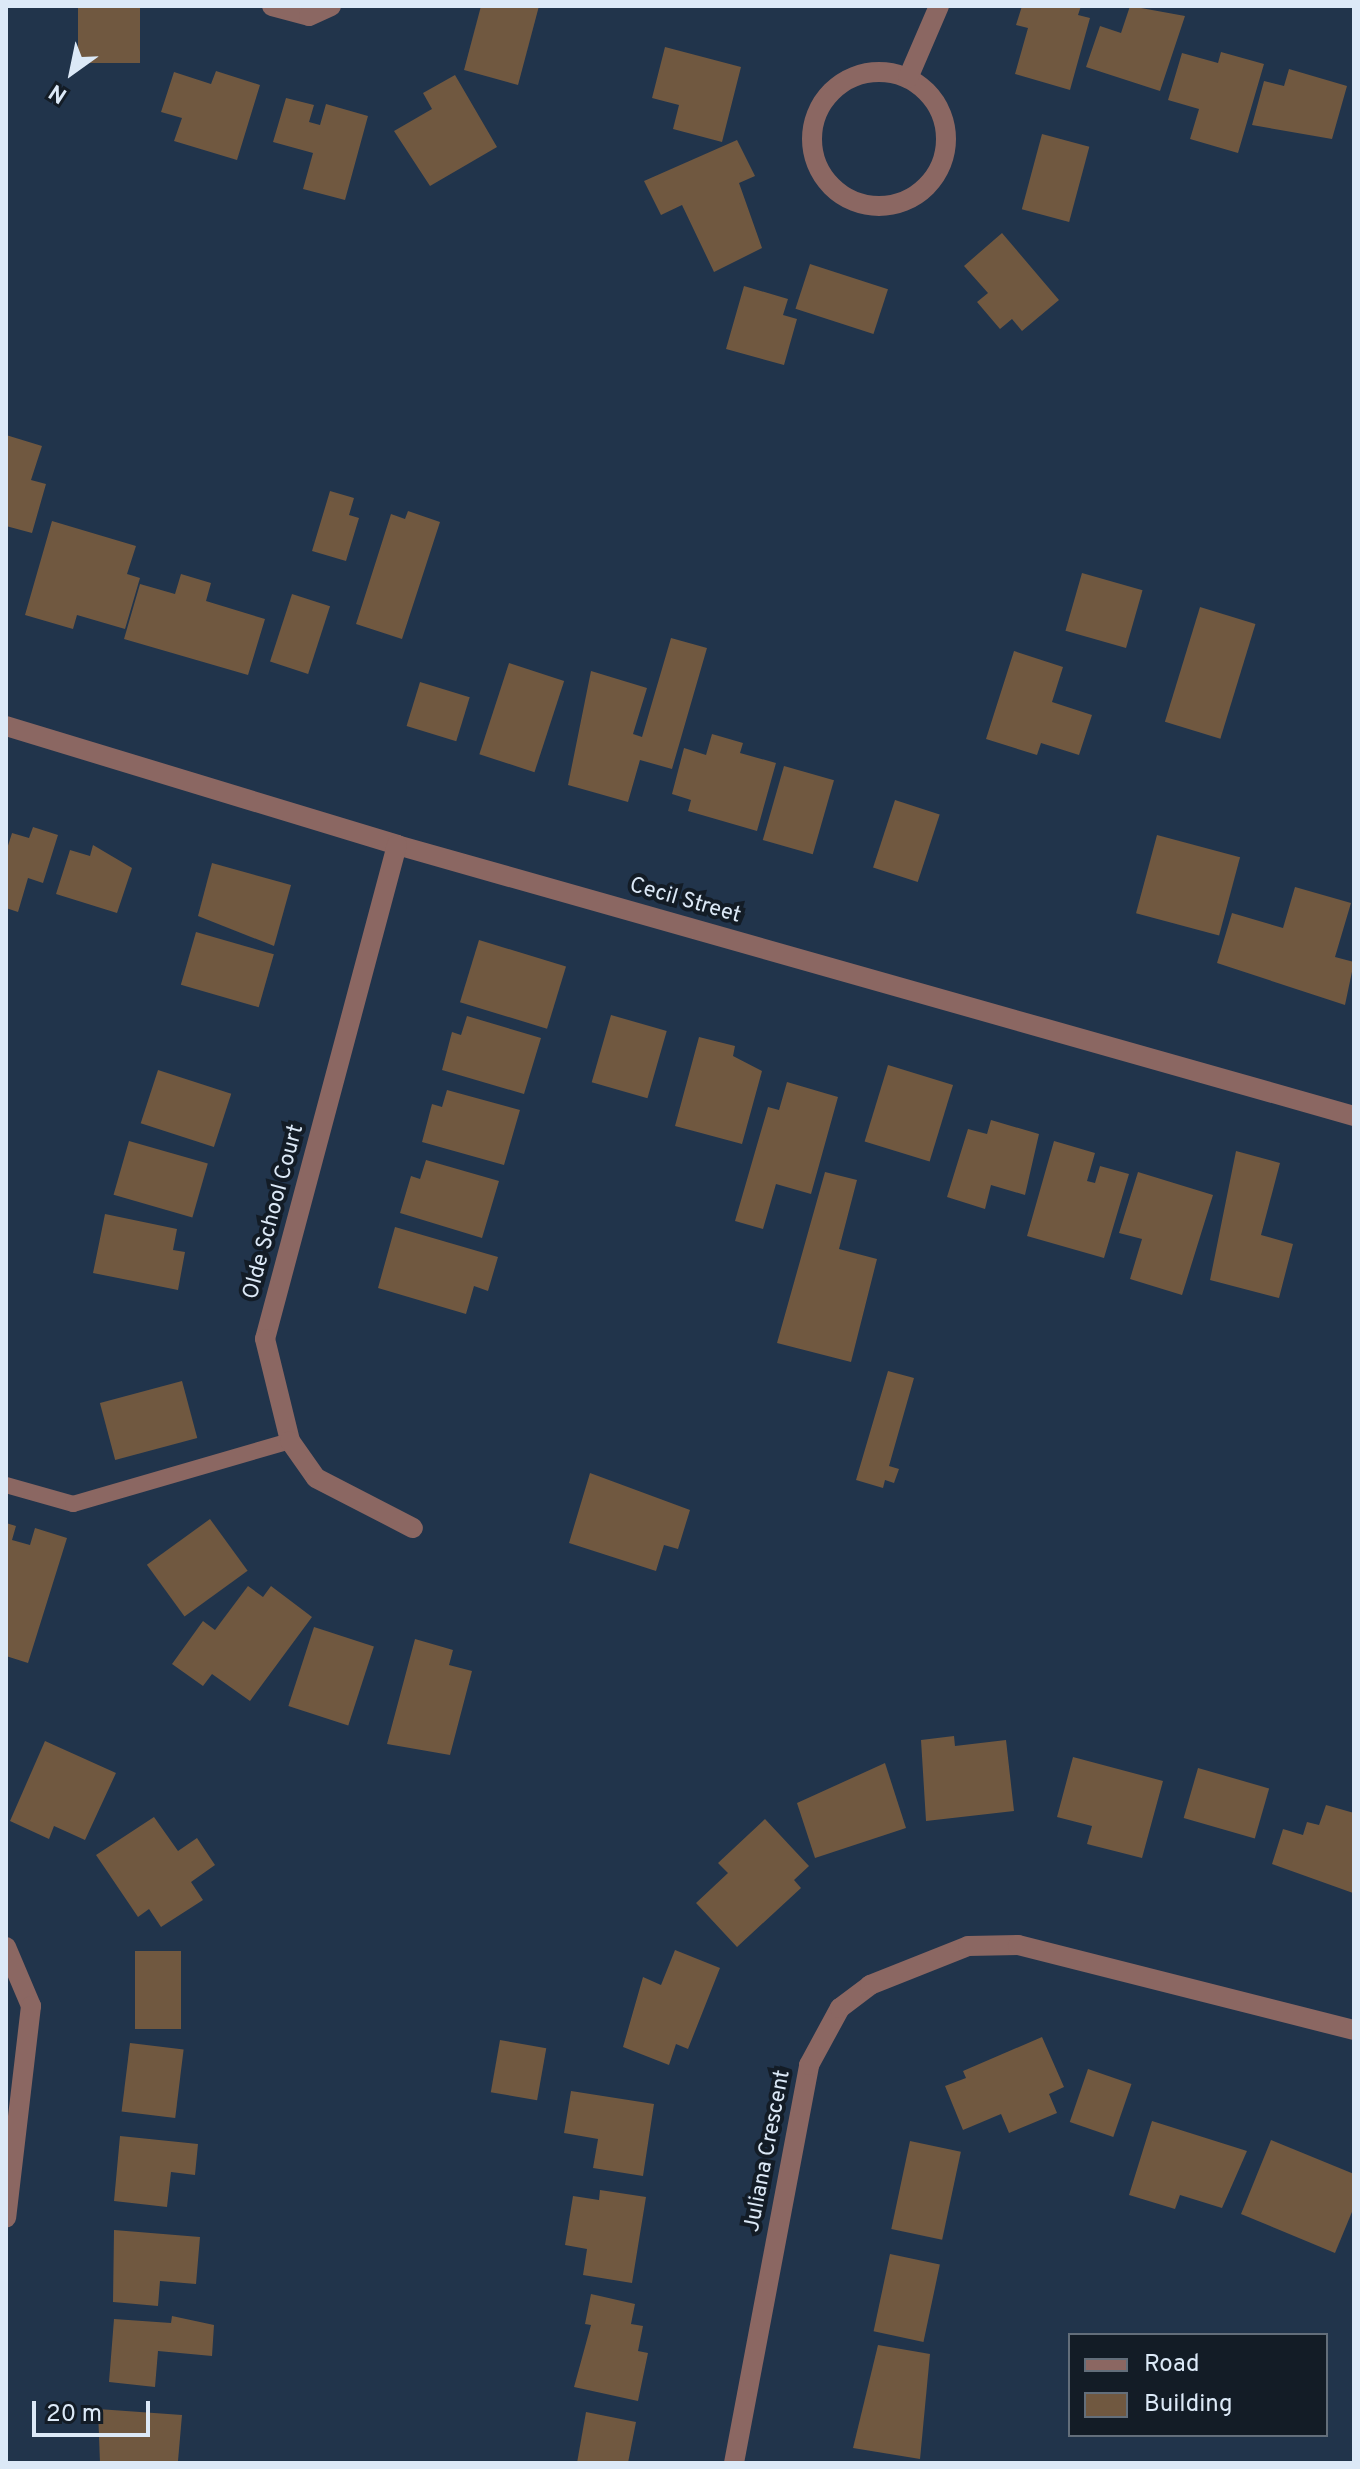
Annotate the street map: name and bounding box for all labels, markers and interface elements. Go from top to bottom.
north arrow [32,32,112,112]
text: N [45,77,73,108]
street label: Cecil Street [626,873,744,929]
street label: Olde School Court [238,1122,310,1302]
street label: Juliana Crescent [739,2068,797,2234]
legend [1068,2333,1328,2437]
text: Road [1144,2350,1200,2380]
scale bar [36,2385,154,2435]
text: Building [1144,2390,1233,2420]
text: 20 m [46,2400,102,2430]

